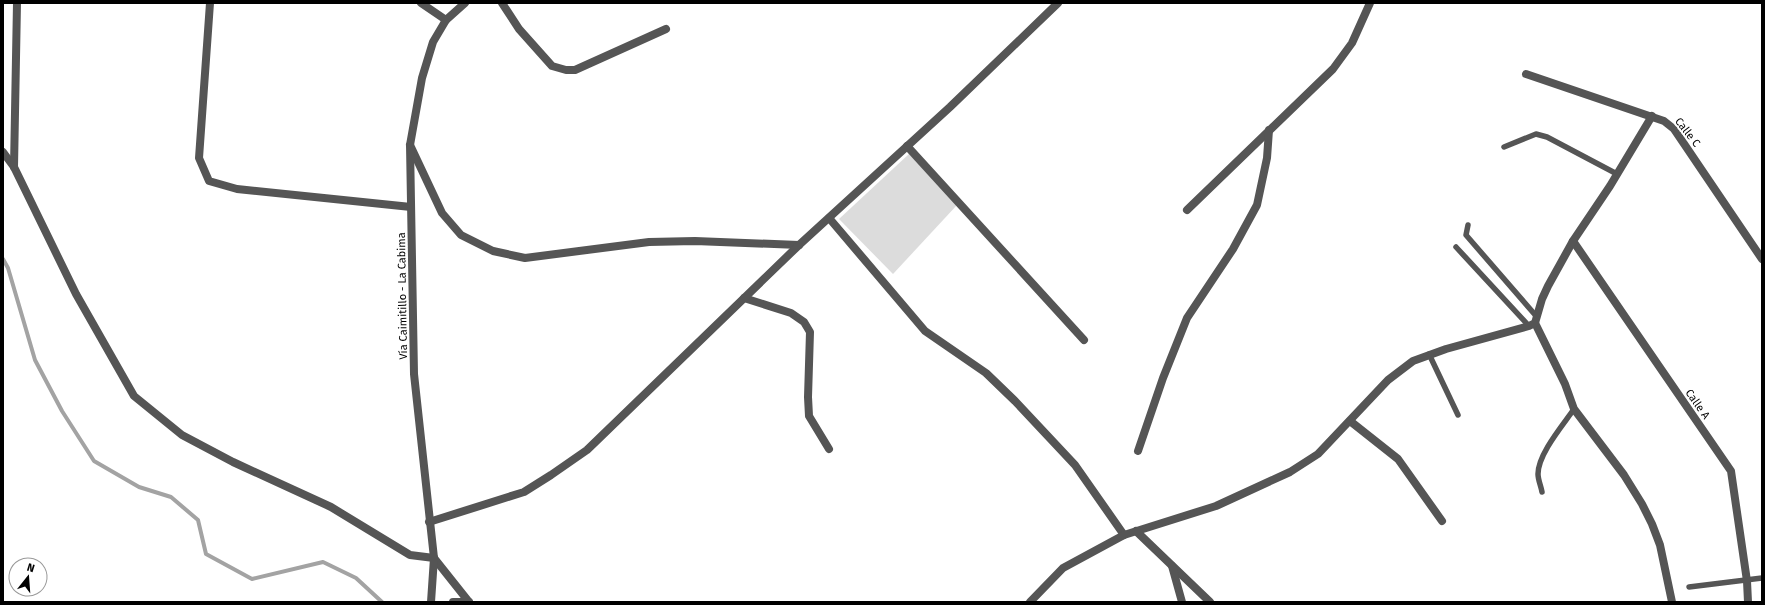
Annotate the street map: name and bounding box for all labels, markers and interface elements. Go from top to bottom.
street label: Calle C [1672,115,1703,149]
street label: Vía Caimitillo - La Cabima [395,232,410,360]
street label: Calle A [1683,387,1713,422]
north arrow [8,557,48,597]
text: N [25,561,36,575]

